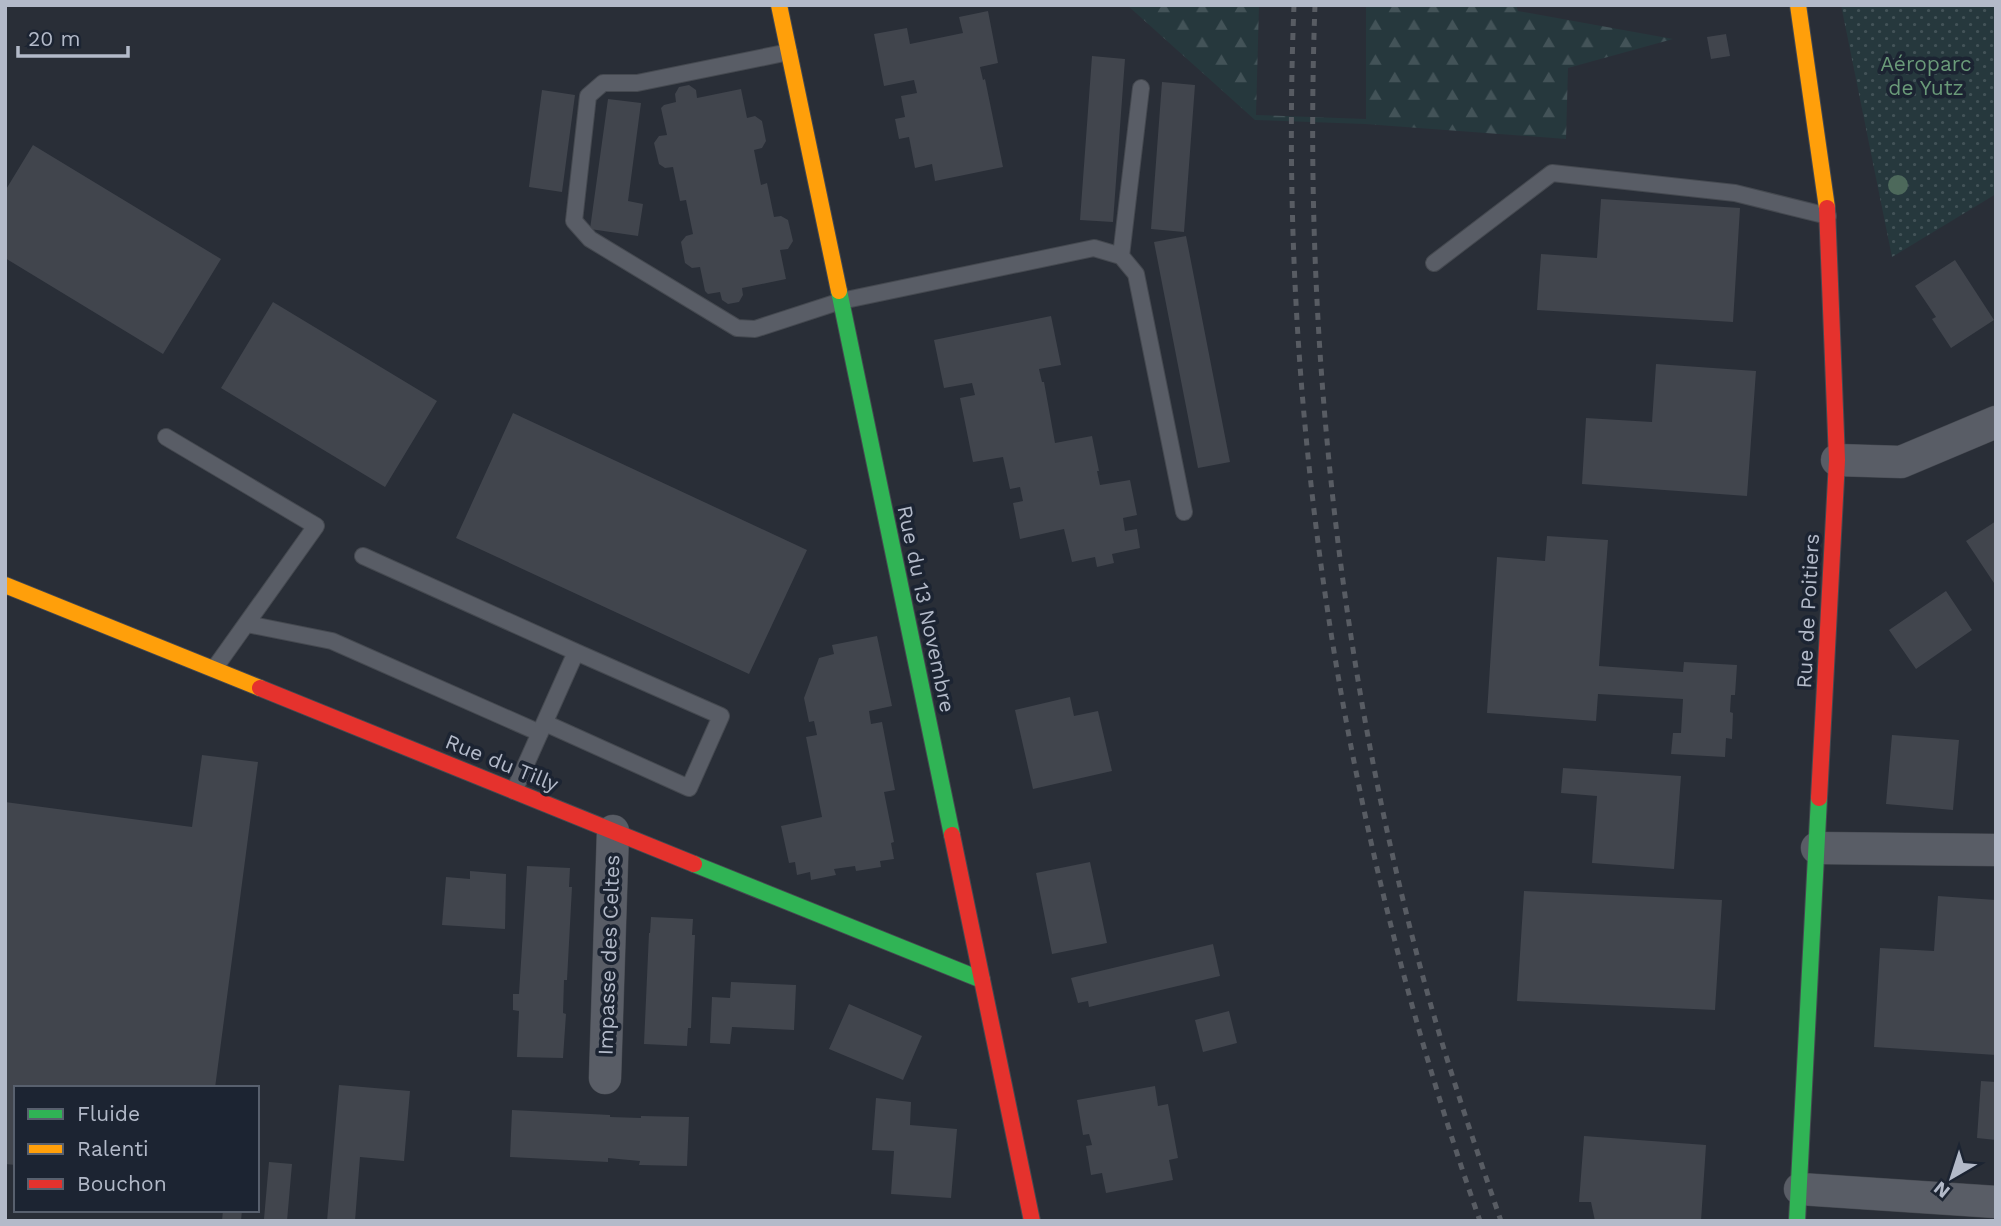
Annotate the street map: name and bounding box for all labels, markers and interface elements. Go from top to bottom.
scale bar [18,14,128,58]
text: 20 m [28,26,80,51]
park label: Aéroparc de Yutz [1880,51,1972,100]
street label: Rue du 13 Novembre [892,503,961,715]
street label: Rue de Poitiers [1791,533,1824,689]
street label: Rue du Tilly [442,729,563,797]
street label: Impasse des Celtes [593,854,624,1056]
legend [14,1086,259,1212]
text: Fluide [77,1101,140,1126]
text: Ralenti [77,1136,149,1161]
north arrow [1917,1142,1987,1212]
text: Bouchon [77,1171,167,1196]
text: N [1929,1176,1954,1203]

